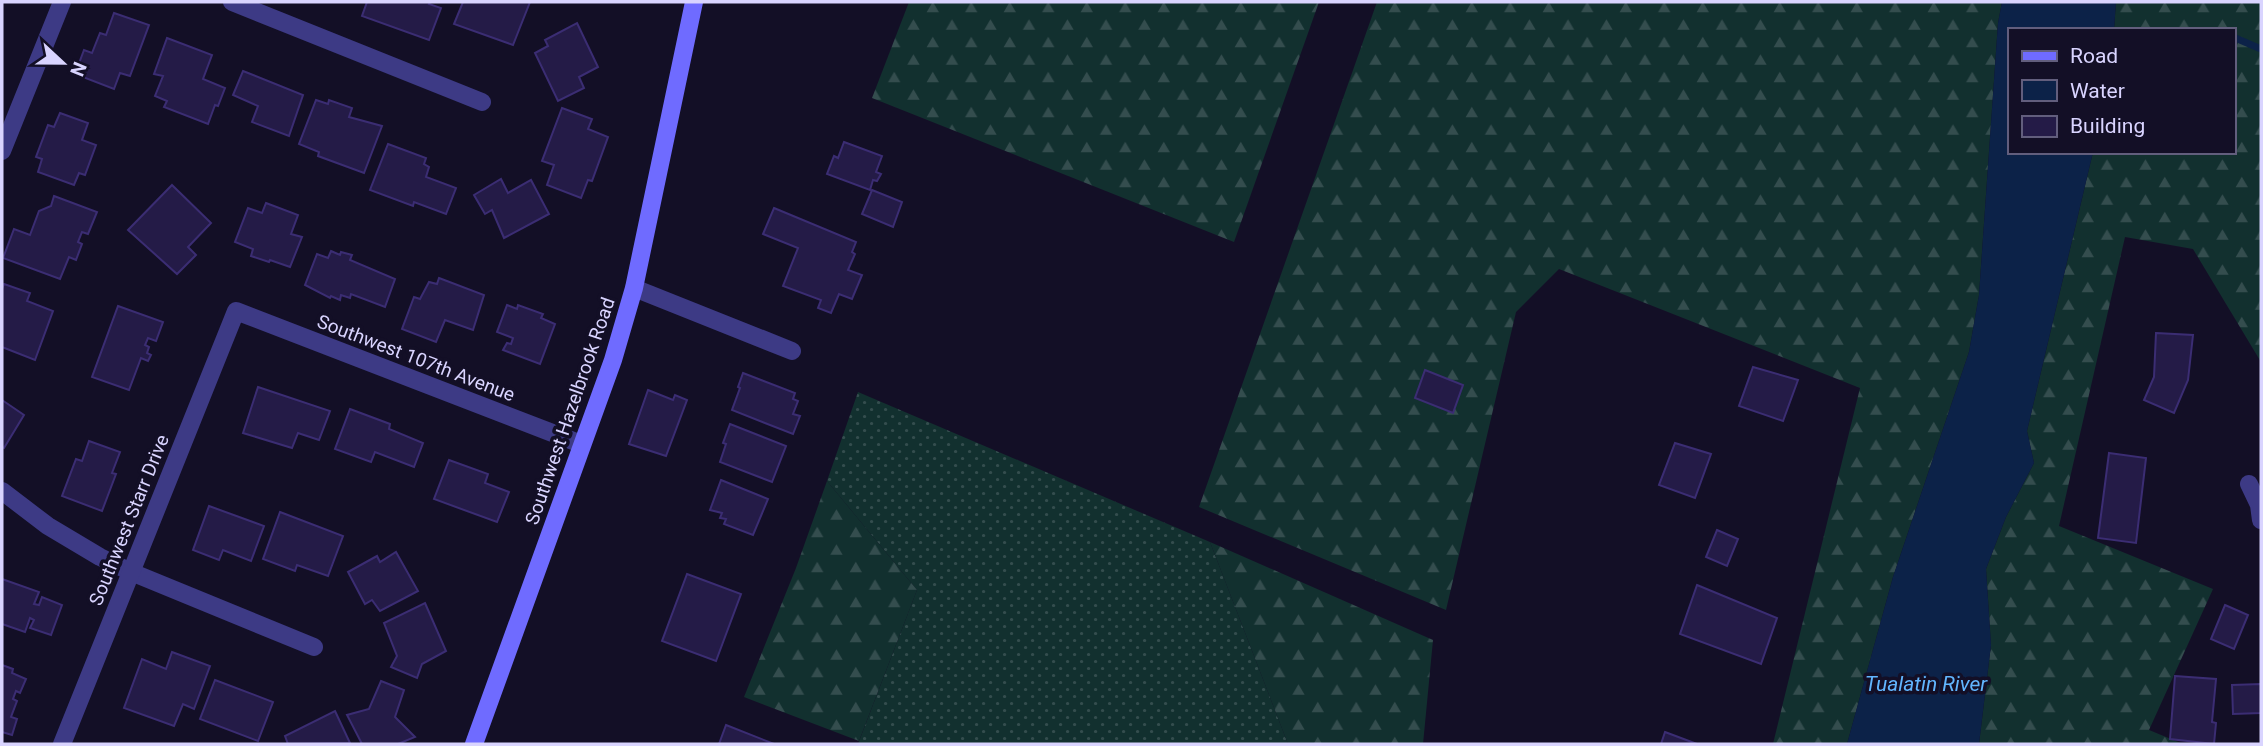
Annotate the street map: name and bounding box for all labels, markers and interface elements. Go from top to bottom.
north arrow [28,28,98,98]
legend [2008,28,2235,154]
text: Road [2070,44,2118,68]
text: N [65,59,91,80]
text: Water [2070,79,2125,103]
text: Building [2070,114,2145,138]
street label: Southwest Hazelbrook Road [520,294,620,528]
street label: Southwest 107th Avenue [314,310,518,406]
street label: Southwest Starr Drive [84,431,174,609]
water label: Tualatin River [1865,672,1988,696]

